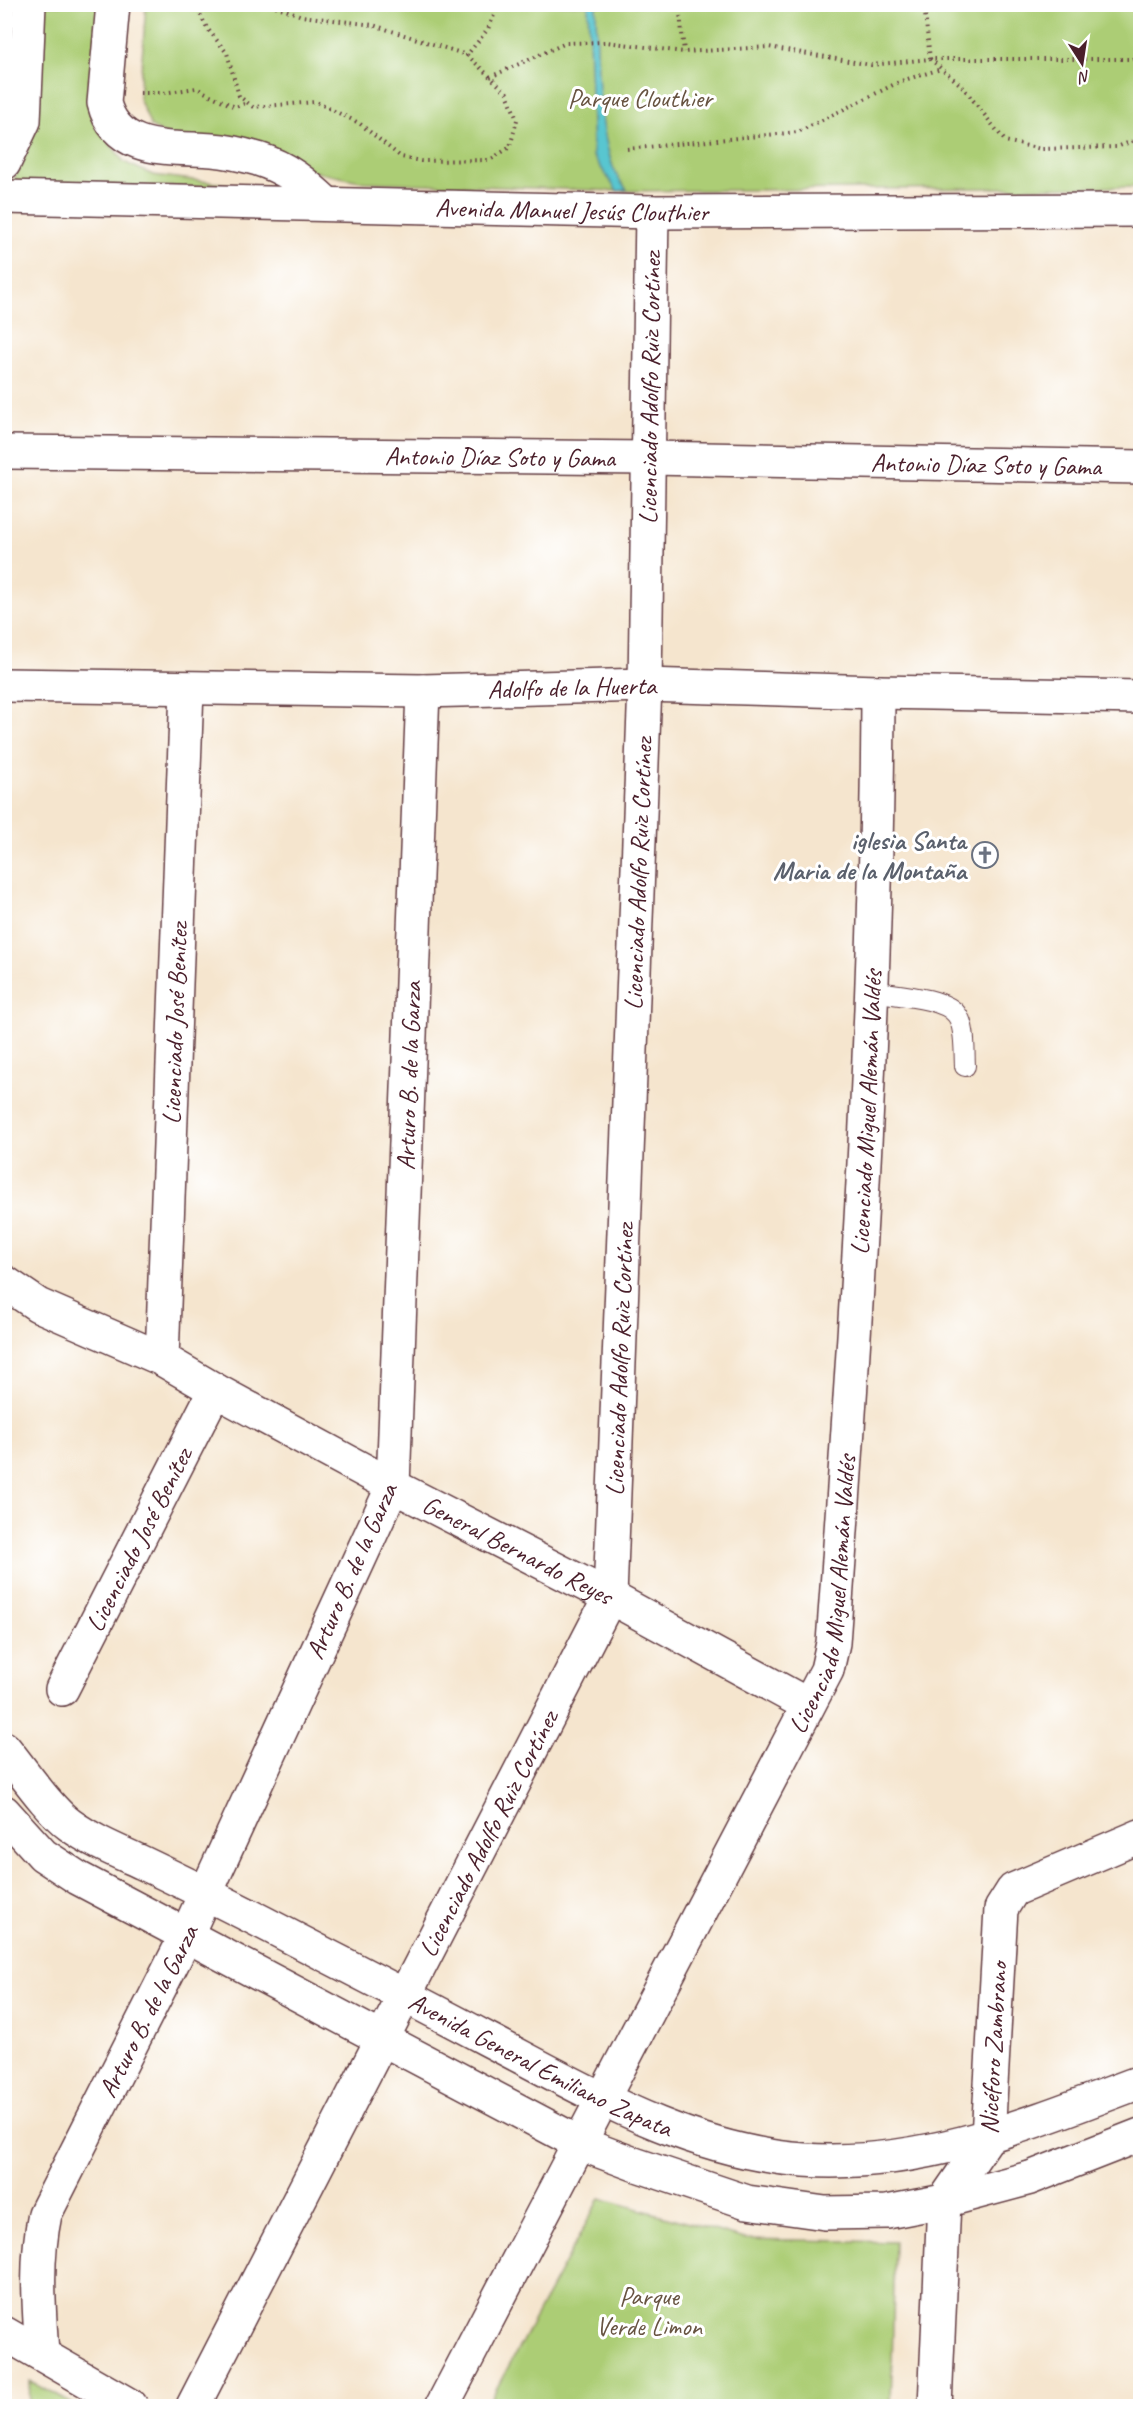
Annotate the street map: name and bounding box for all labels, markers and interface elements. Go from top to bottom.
north arrow [1052,33,1112,93]
text: N [1075,66,1092,88]
park label: Parque Clouthier [568,82,715,115]
street label: Avenida Manuel Jesús Clouthier [435,191,710,229]
street label: Licenciado Adolfo Ruiz Cortínez [631,249,668,524]
street label: Antonio Díaz Soto y Gama [385,440,617,475]
street label: Antonio Díaz Soto y Gama [870,446,1103,483]
street label: Adolfo de la Huerta [487,669,659,706]
street label: Licenciado Adolfo Ruiz Cortínez [617,734,660,1011]
place label: iglesia Santa Maria de la Montaña [773,824,968,887]
church icon: iglesia Santa Maria de la Montaña [970,840,1000,870]
street label: Licenciado José Benítez [155,919,195,1125]
street label: Licenciado Miguel Alemán Valdés [843,967,890,1256]
street label: Arturo B. de la Garza [389,979,429,1171]
street label: Licenciado Adolfo Ruiz Cortínez [598,1220,641,1496]
street label: Licenciado José Benítez [78,1440,201,1637]
street label: Licenciado Miguel Alemán Valdés [781,1452,863,1739]
street label: Arturo B. de la Garza [298,1477,406,1664]
street label: General Bernardo Reyes [417,1488,620,1613]
street label: Licenciado Adolfo Ruiz Cortínez [411,1703,567,1963]
street label: Arturo B. de la Garza [91,1919,206,2103]
street label: Nicéforo Zambrano [972,1958,1015,2135]
street label: Avenida General Emiliano Zapata [403,1985,678,2145]
park label: Parque Verde Limon [596,2280,703,2343]

